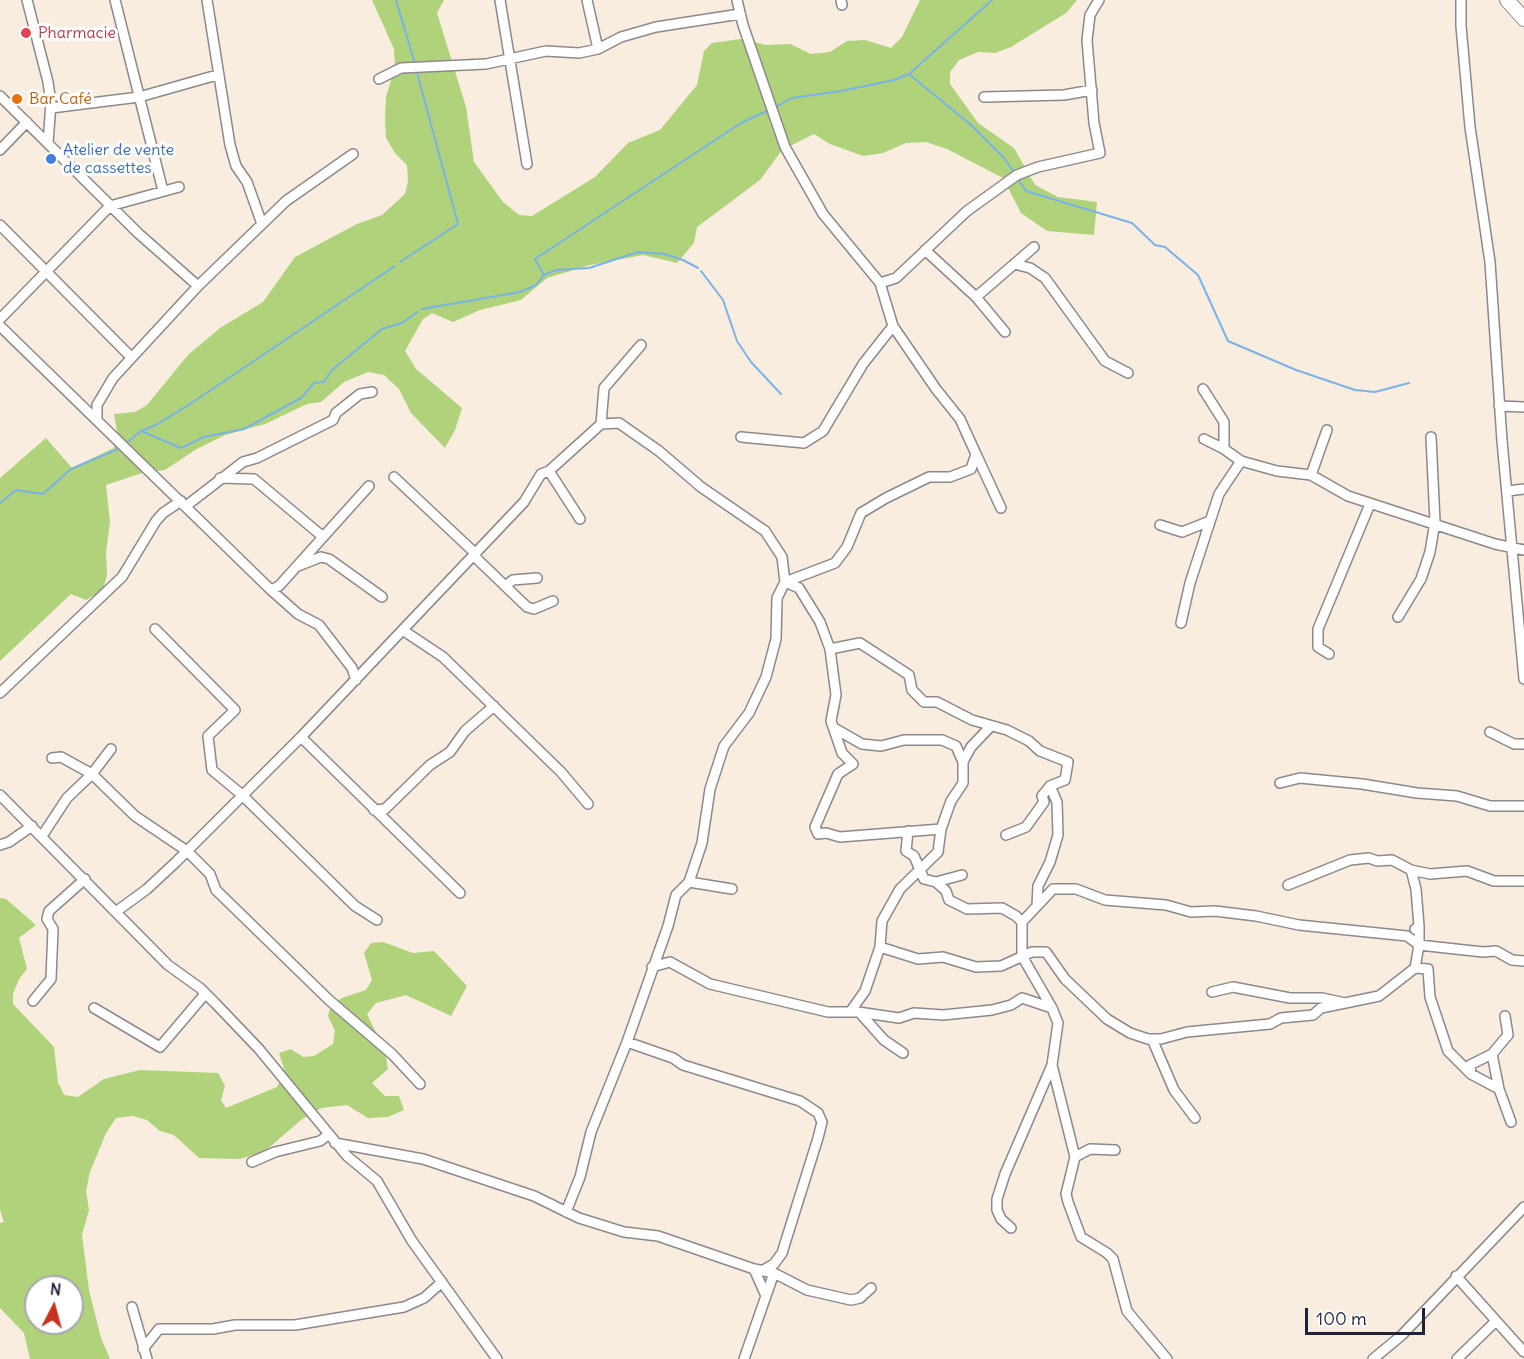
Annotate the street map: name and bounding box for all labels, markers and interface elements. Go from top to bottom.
place label: Pharmacie [38,23,116,43]
marker: Pharmacie [19,26,33,40]
place label: Bar Café [29,89,92,109]
marker: Bar Café [10,92,24,106]
place label: Atelier de vente de cassettes [63,140,174,178]
marker: Atelier de vente de cassettes [44,152,58,166]
north arrow [24,1275,84,1335]
text: N [49,1279,62,1300]
scale bar [1308,1296,1428,1334]
text: 100 m [1316,1307,1367,1330]

